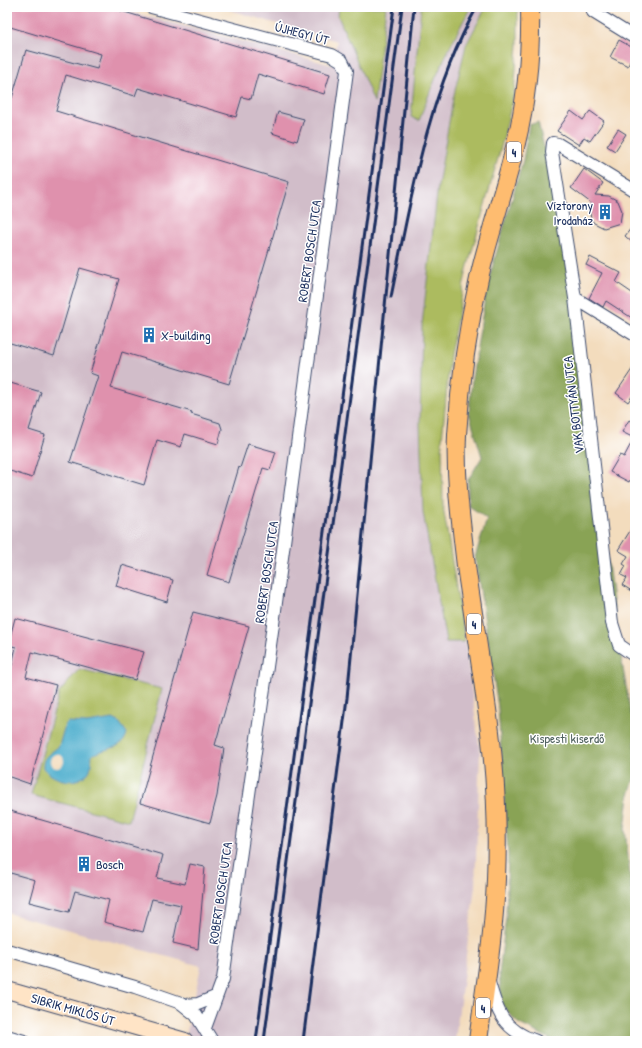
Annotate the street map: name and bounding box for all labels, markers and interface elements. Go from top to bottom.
street label: ÚJHEGYI ÚT [273,17,332,49]
road number: 4 [507,142,521,162]
place label: Víztorony Irodaház [546,196,593,229]
street label: ROBERT BOSCH UTCA [293,198,325,303]
building icon: Víztorony Irodaház [596,203,614,221]
building icon: X-building [140,326,158,344]
place label: X-building [161,326,211,344]
street label: VAK BOTTYÁN UTCA [558,355,588,455]
street label: ROBERT BOSCH UTCA [250,519,282,624]
road number: 4 [467,614,481,634]
park label: Kispesti kiserdő [530,729,604,747]
street label: ROBERT BOSCH UTCA [204,840,236,945]
building icon: Bosch [75,855,93,873]
place label: Bosch [96,855,124,873]
street label: SIBRIK MIKLÓS ÚT [29,988,118,1030]
road number: 4 [476,998,490,1018]

